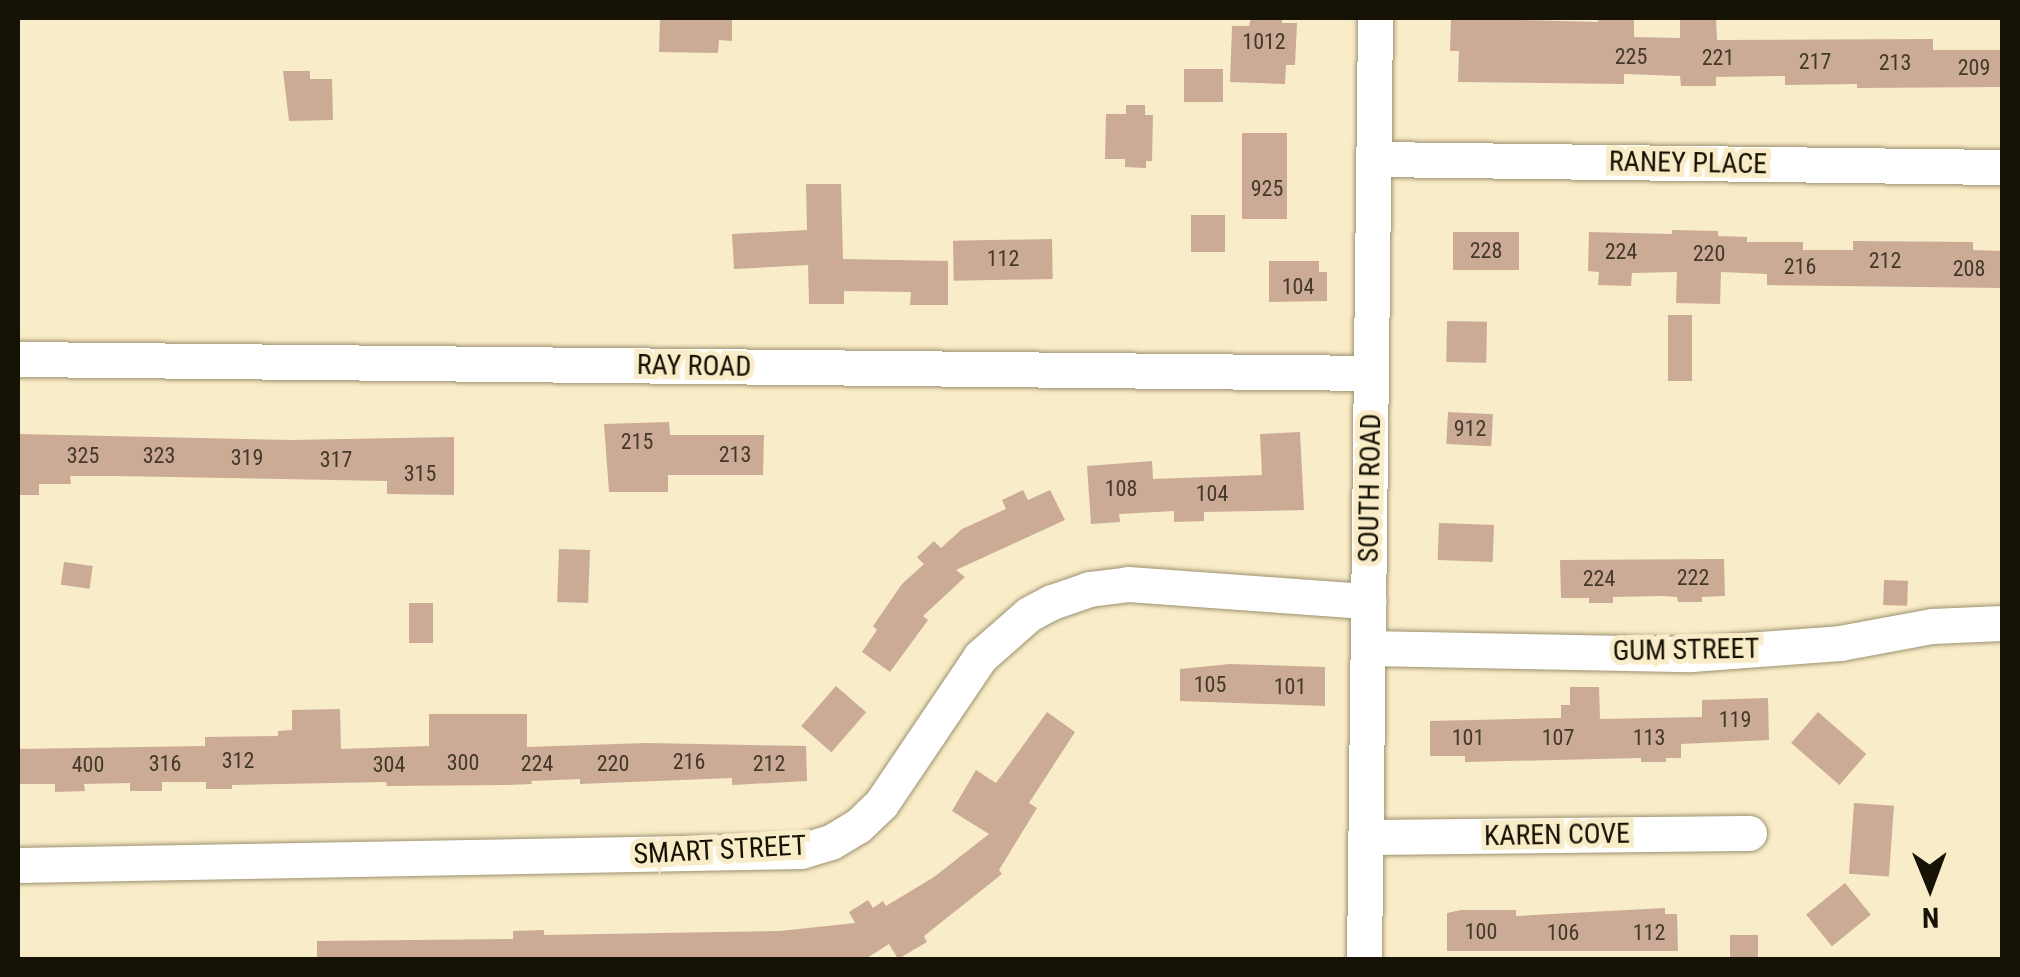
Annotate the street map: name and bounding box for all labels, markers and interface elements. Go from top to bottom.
house number: 1012 [1242,29,1286,55]
house number: 225 [1615,44,1647,70]
house number: 221 [1702,45,1734,71]
house number: 217 [1799,49,1831,75]
house number: 213 [1879,50,1911,76]
house number: 209 [1958,55,1990,81]
street label: RANEY PLACE [1609,145,1767,181]
house number: 925 [1251,176,1283,202]
house number: 228 [1470,238,1502,264]
house number: 224 [1605,239,1637,265]
house number: 220 [1693,241,1725,267]
house number: 112 [987,246,1019,272]
house number: 212 [1869,248,1901,274]
house number: 216 [1784,254,1816,280]
house number: 208 [1953,256,1985,282]
house number: 104 [1282,274,1314,300]
street label: RAY ROAD [637,348,751,384]
street label: SOUTH ROAD [1352,413,1388,563]
house number: 912 [1454,416,1486,442]
house number: 215 [621,429,653,455]
house number: 213 [719,442,751,468]
house number: 325 [67,443,99,469]
house number: 323 [143,443,175,469]
house number: 319 [231,445,263,471]
house number: 317 [320,447,352,473]
house number: 315 [404,461,436,487]
house number: 108 [1105,476,1137,502]
house number: 104 [1196,481,1228,507]
house number: 222 [1677,565,1709,591]
house number: 224 [1583,566,1615,592]
street label: GUM STREET [1612,632,1760,668]
house number: 105 [1194,672,1226,698]
house number: 101 [1274,674,1306,700]
house number: 119 [1719,707,1751,733]
house number: 101 [1452,725,1484,751]
house number: 107 [1542,725,1574,751]
house number: 113 [1633,725,1665,751]
house number: 312 [222,748,254,774]
house number: 216 [673,749,705,775]
house number: 300 [447,750,479,776]
house number: 316 [149,751,181,777]
house number: 224 [521,751,553,777]
house number: 220 [597,751,629,777]
house number: 212 [753,751,785,777]
house number: 400 [72,752,104,778]
house number: 304 [373,752,405,778]
street label: KAREN COVE [1484,817,1630,853]
street label: SMART STREET [633,829,807,871]
north arrow [1880,837,1980,937]
text: N [1922,901,1939,934]
house number: 100 [1465,919,1497,945]
house number: 106 [1547,920,1579,946]
house number: 112 [1633,920,1665,946]

